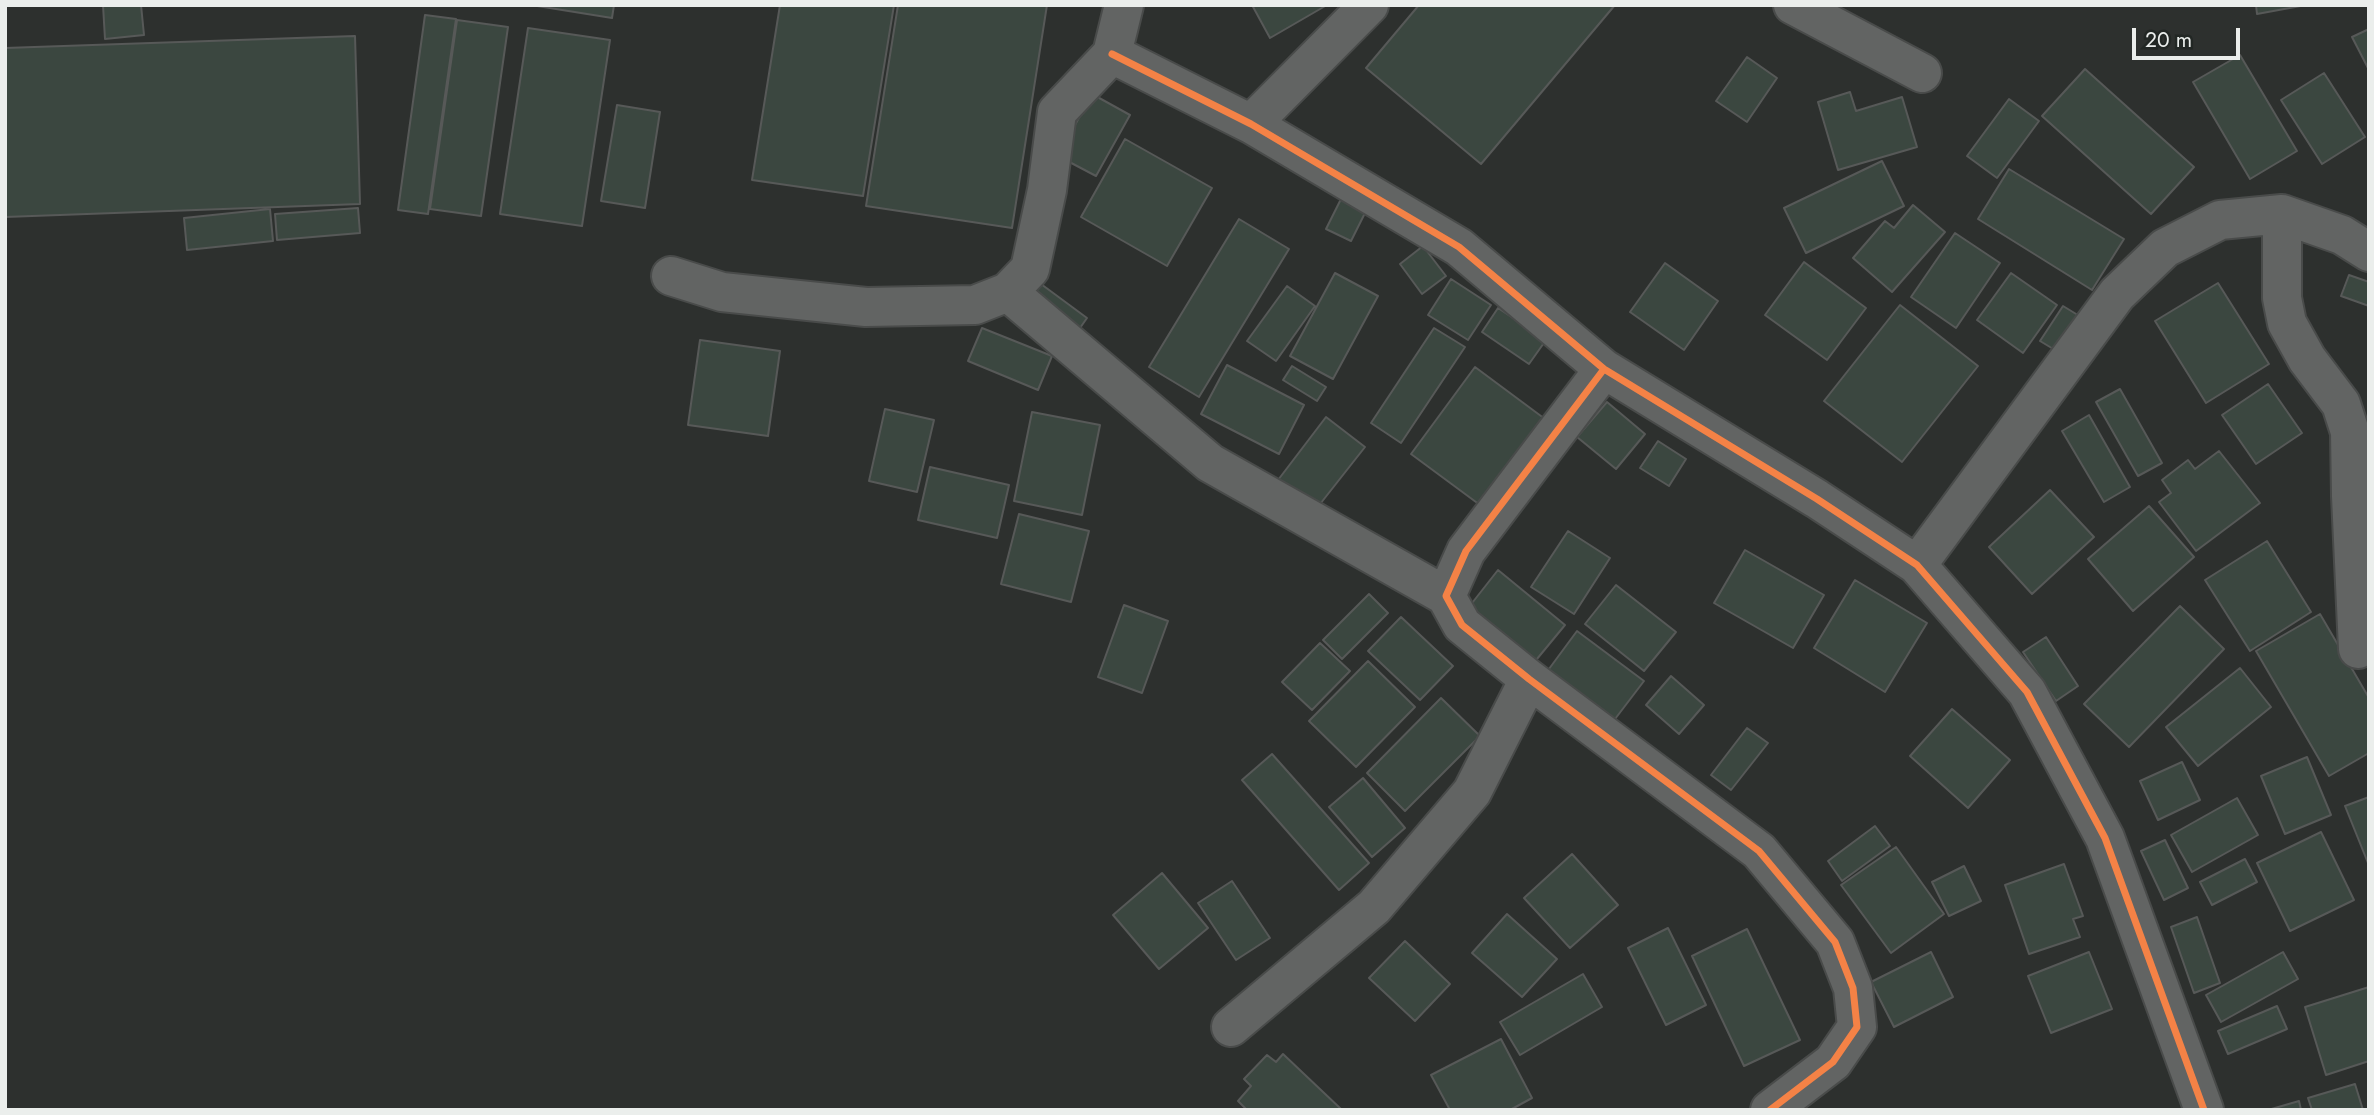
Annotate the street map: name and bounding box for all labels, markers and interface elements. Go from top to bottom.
scale bar [2136,14,2244,58]
text: 20 m [2145,25,2192,55]

